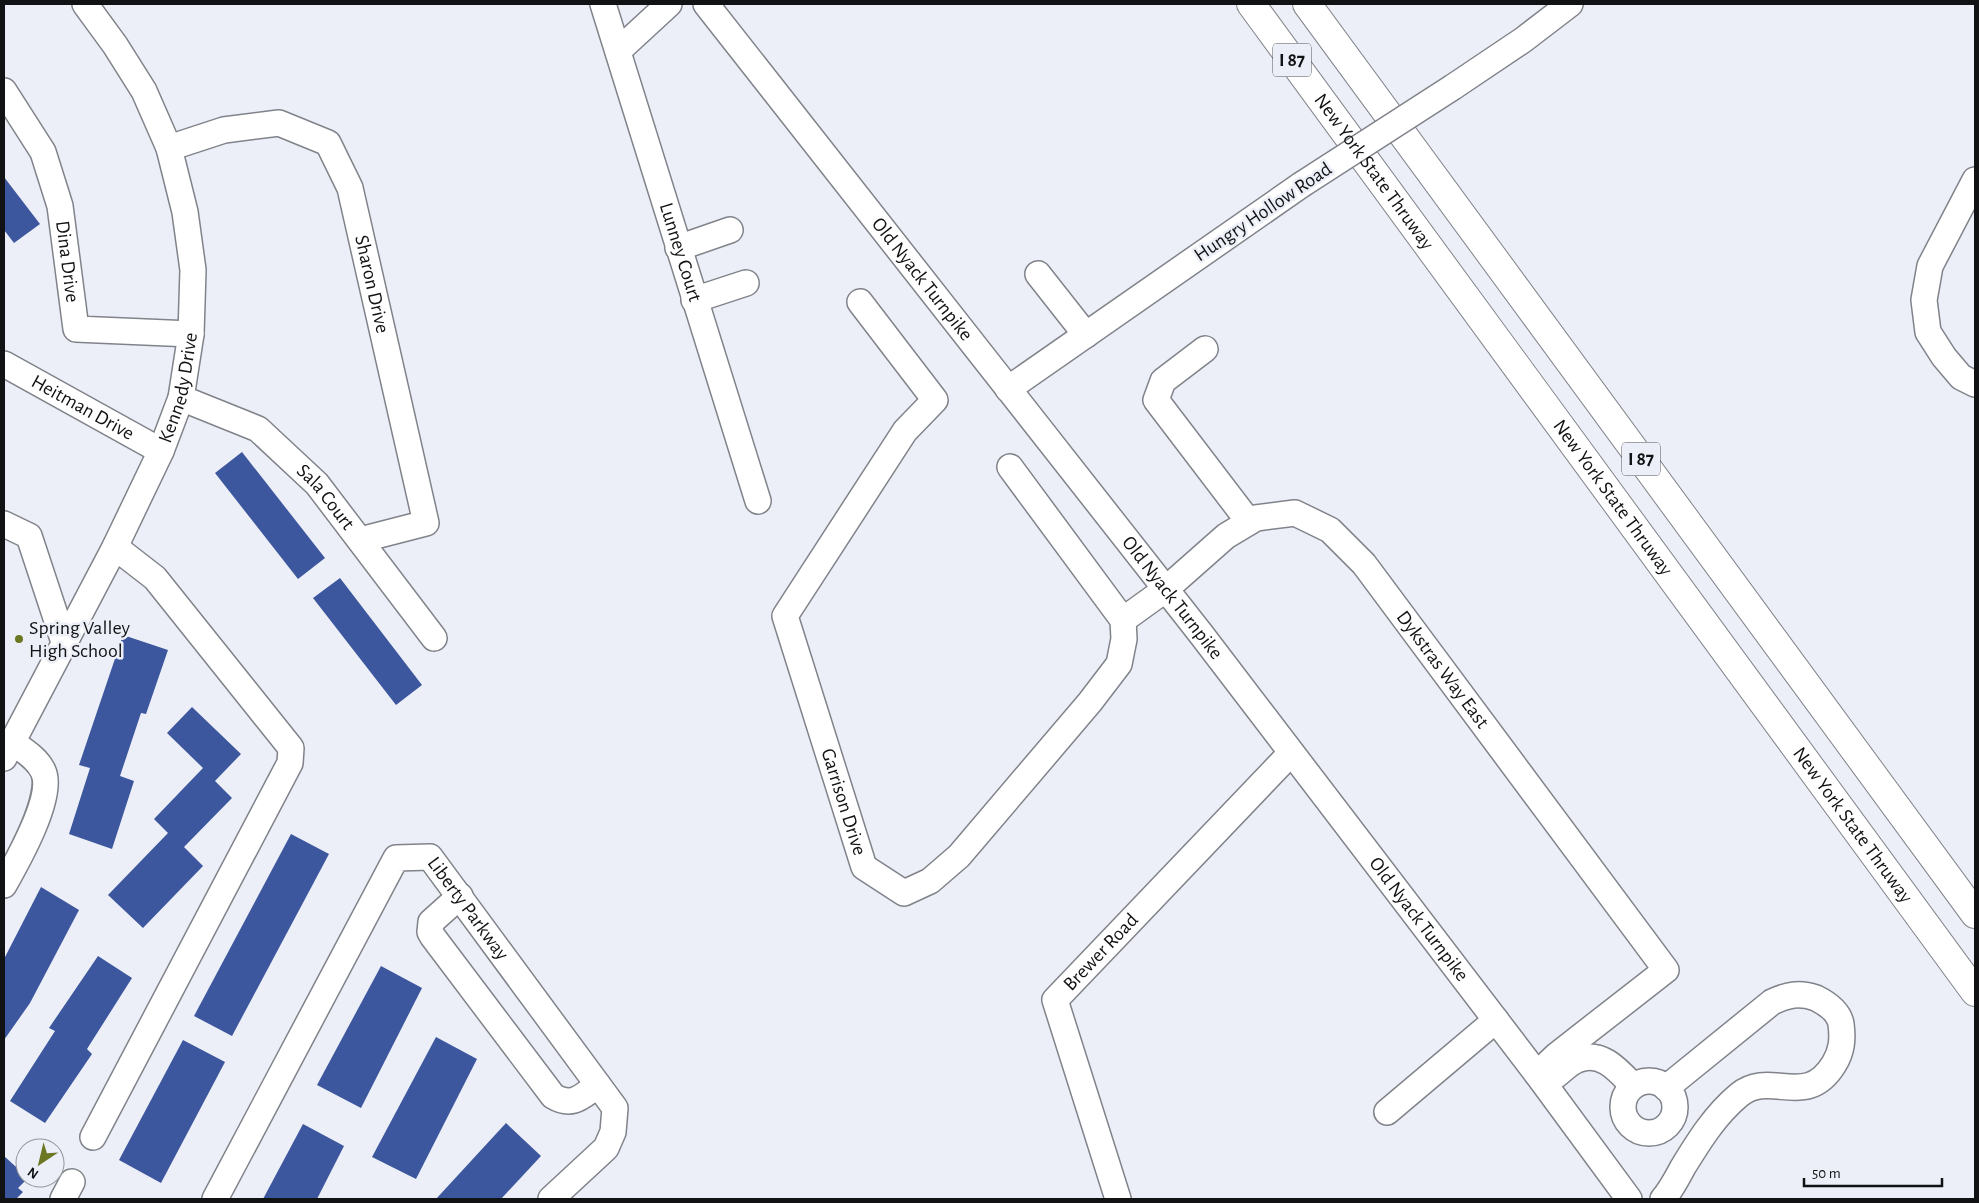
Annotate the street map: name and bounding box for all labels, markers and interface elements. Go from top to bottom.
road number: I 87 [1273,44,1311,76]
street label: New York State Thruway [1310,90,1438,254]
street label: Hungry Hollow Road [1191,159,1335,265]
street label: Lunney Court [656,200,705,305]
street label: Old Nyack Turnpike [868,214,977,344]
street label: Dina Drive [52,219,82,304]
street label: Sharon Drive [351,233,393,335]
street label: Kennedy Drive [155,331,201,446]
street label: Heitman Drive [28,371,137,444]
street label: New York State Thruway [1549,416,1677,580]
road number: I 87 [1622,442,1660,476]
street label: Sala Court [293,460,358,534]
street label: Old Nyack Turnpike [1118,532,1226,663]
street label: Dykstras Way East [1393,607,1493,732]
place label: Spring Valley High School [29,618,131,661]
marker: Spring Valley High School [13,633,25,645]
street label: New York State Thruway [1789,743,1917,907]
street label: Garrison Drive [817,746,870,858]
street label: Liberty Parkway [423,853,513,964]
street label: Old Nyack Turnpike [1365,853,1472,985]
street label: Brewer Road [1060,910,1142,995]
north arrow [15,1138,65,1188]
scale bar [1804,1156,1942,1188]
text: N [25,1164,41,1181]
text: 50 m [1812,1166,1841,1181]

